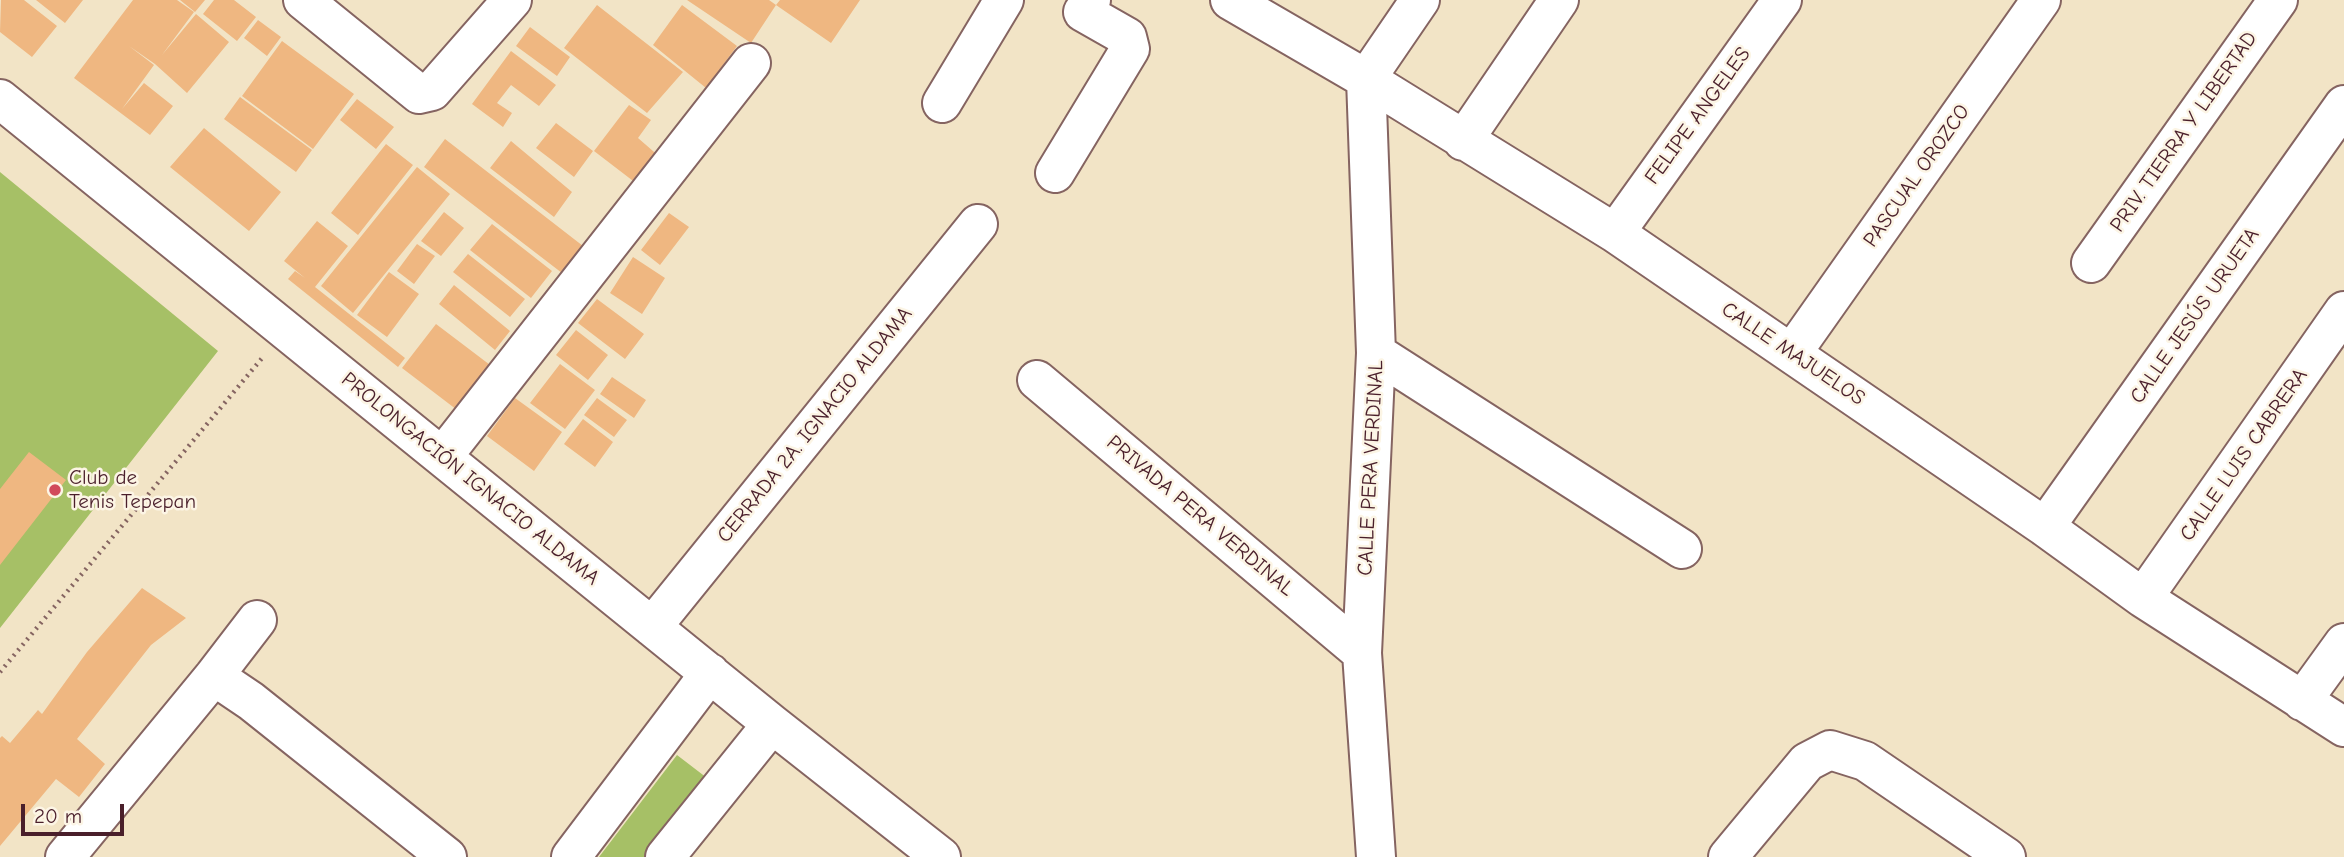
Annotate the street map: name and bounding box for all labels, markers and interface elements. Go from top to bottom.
street label: PRIV. TIERRA Y LIBERTAD [2105,27,2263,237]
street label: FELIPE ANGELES [1640,42,1756,190]
street label: PASCUAL OROZCO [1858,100,1976,252]
street label: CALLE JESÚS URUETA [2125,223,2265,409]
street label: CALLE MAJUELOS [1717,297,1869,411]
street label: CERRADA 2A. IGNACIO ALDAMA [712,302,918,548]
street label: CALLE PERA VERDINAL [1353,360,1389,576]
street label: CALLE LUIS CABRERA [2175,364,2313,546]
street label: PROLONGACIÓN IGNACIO ALDAMA [336,367,604,591]
street label: PRIVADA PERA VERDINAL [1101,430,1299,602]
place label: Club de Tenis Tepepan [69,465,196,515]
marker: Club de Tenis Tepepan [47,482,63,498]
scale bar [24,790,128,834]
text: 20 m [34,804,82,828]

